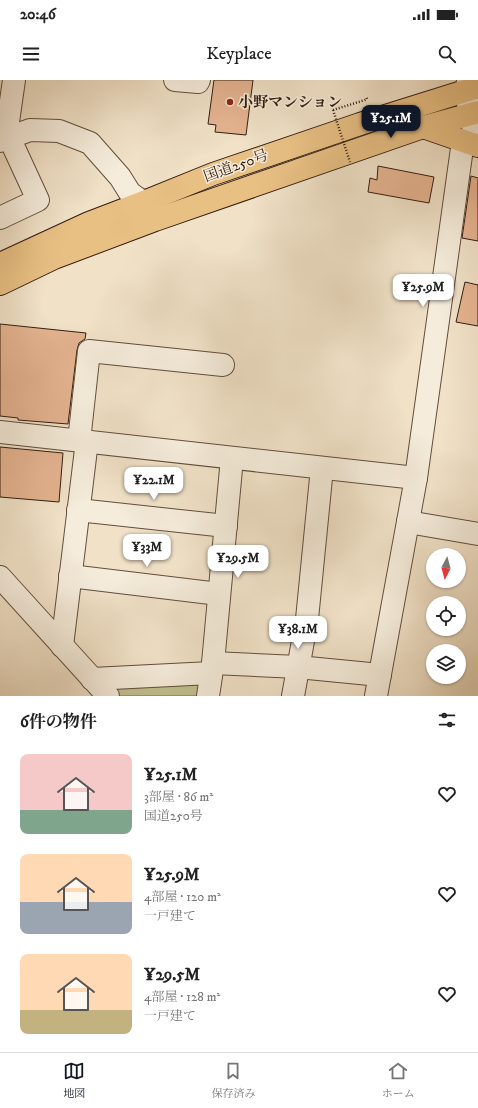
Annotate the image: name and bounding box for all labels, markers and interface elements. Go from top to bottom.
text: 20:46 [20,5,56,24]
icon: menu [20,43,42,65]
text: Keyplace [206,43,272,65]
icon: search [436,43,458,65]
place label: 小野マンション [238,93,342,112]
marker: 小野マンション [225,97,235,107]
pin: ¥25.1M [358,105,424,139]
text: ¥25.1M [371,110,411,126]
street label: 国道250号 [201,145,271,187]
pin: ¥25.9M [390,274,456,308]
text: ¥25.9M [402,279,444,295]
pin: ¥22.1M [121,467,187,501]
text: ¥22.1M [133,472,175,488]
pin: ¥33M [123,534,171,568]
text: ¥33M [132,539,162,555]
pin: ¥29.5M [205,545,271,579]
north arrow [426,548,466,588]
map controls [426,548,466,684]
text: ¥29.5M [217,550,259,566]
button: locate [426,596,466,636]
pin: ¥38.1M [265,616,331,650]
text: ¥38.1M [278,621,318,637]
button: layers [426,644,466,684]
icon: filters [436,709,458,731]
text: 6件の物件 [20,711,97,733]
text: ¥25.1M [144,764,197,786]
icon: home [52,770,100,818]
icon: heart [436,783,458,805]
text: 3部屋 · 86 m² [144,789,213,805]
text: 国道250号 [144,808,203,824]
text: ¥25.9M [144,864,200,886]
icon: home [52,870,100,918]
icon: heart [436,883,458,905]
text: 4部屋 · 120 m² [144,889,221,905]
text: 一戸建て [144,908,196,924]
text: ¥29.5M [144,964,200,986]
icon: home [52,970,100,1018]
icon: heart [436,983,458,1005]
text: 4部屋 · 128 m² [144,989,220,1005]
text: 一戸建て [144,1008,196,1024]
tab: 地図 [63,1060,85,1101]
tab: 保存済み [211,1060,255,1101]
tab: ホーム [382,1060,415,1101]

